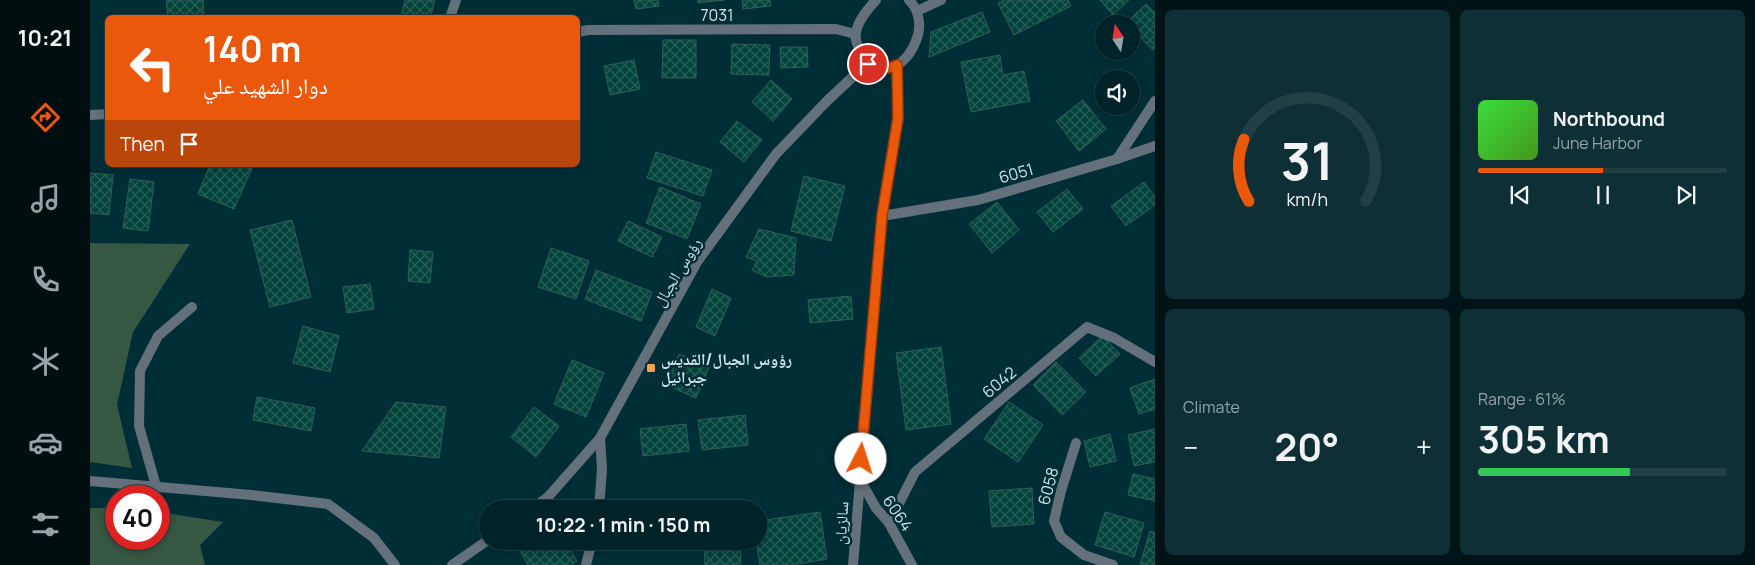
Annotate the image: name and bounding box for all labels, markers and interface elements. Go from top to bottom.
street label: 7031 [701,4,733,26]
north arrow [1095,15,1140,60]
map controls [1095,15,1140,115]
text: 10:21 [18,23,72,53]
text: 140 m [203,25,301,73]
icon: left [120,35,185,100]
pin [847,43,889,85]
icon: arrive [854,50,882,78]
button: sound [1095,70,1140,115]
text: دوار الشهيد علي [203,71,328,101]
icon: directions [28,100,63,135]
text: Northbound [1553,106,1665,132]
text: 31 [1281,125,1334,196]
icon: arrive [175,130,203,158]
text: Then [120,131,165,157]
text: June Harbor [1553,132,1642,154]
street label: 6051 [996,158,1036,188]
icon: music [28,181,63,216]
icon: previous [1506,181,1534,209]
icon: pause [1589,181,1617,209]
icon: next [1672,181,1700,209]
text: km/h [1287,187,1328,211]
street label: رؤوس الجبال [648,233,706,311]
icon: phone [28,262,63,297]
icon: climate [28,344,63,379]
place label: رؤوس الجبال/القديس جبرائيل [661,348,792,388]
street label: 6042 [977,361,1021,403]
marker: رؤوس الجبال/القديس جبرائيل [645,362,657,374]
text: Range · 61% [1478,388,1566,410]
text: Climate [1183,396,1240,418]
text: 305 km [1478,412,1610,464]
text: 20° [1275,420,1339,472]
icon: car [28,425,63,460]
text: − [1183,428,1198,466]
text: + [1416,428,1432,466]
position arrow [834,432,886,484]
street label: 6058 [1032,465,1064,507]
speed limit sign: 40 [105,485,170,550]
street label: 6064 [878,491,918,535]
street label: سالزيان [829,501,853,545]
icon: filters [28,507,63,542]
text: 10:22 · 1 min · 150 m [536,512,710,538]

